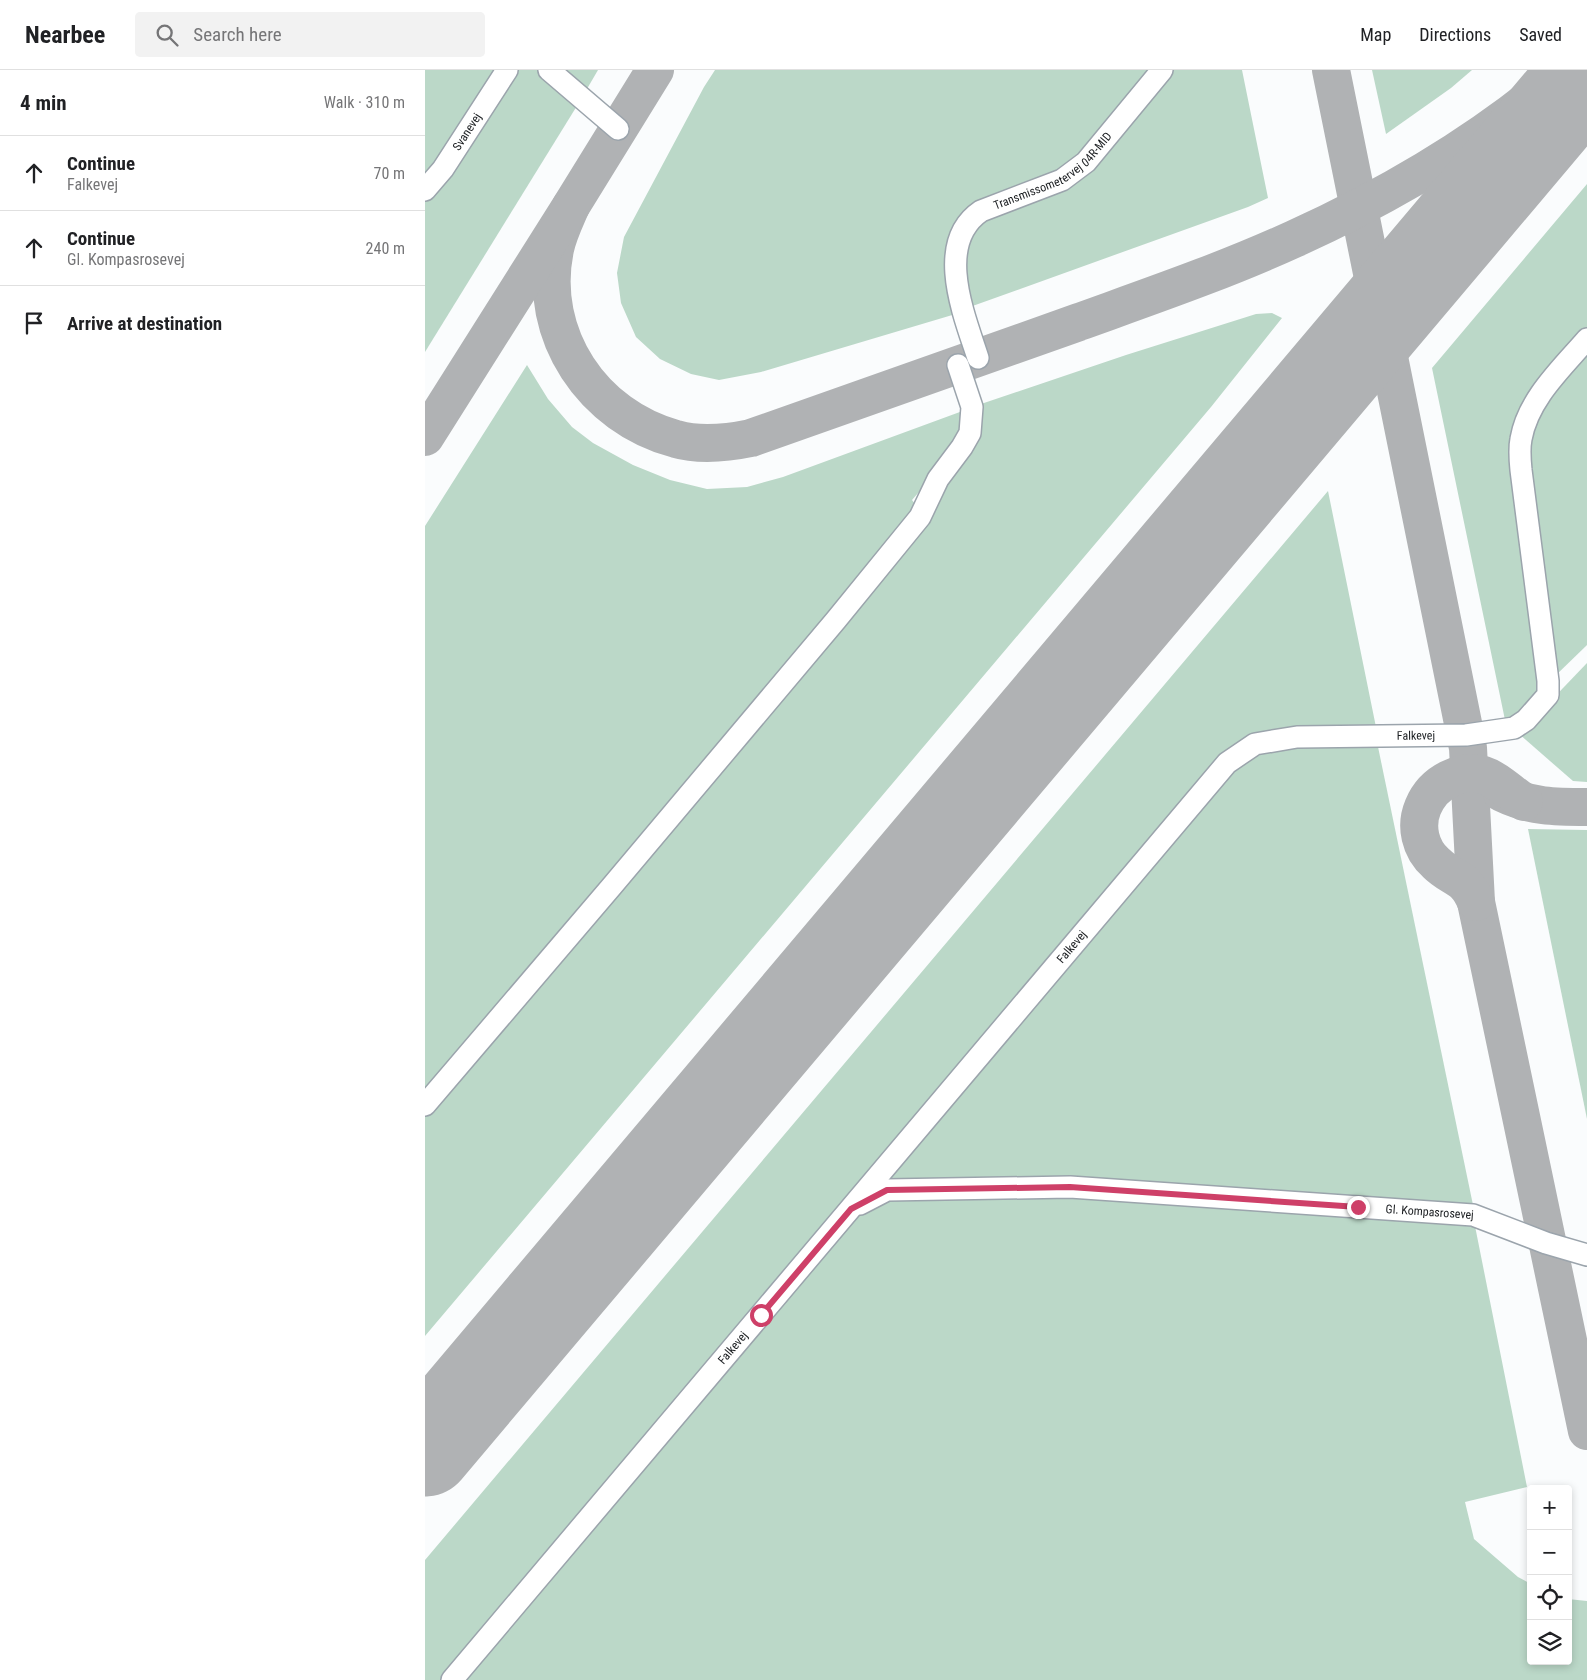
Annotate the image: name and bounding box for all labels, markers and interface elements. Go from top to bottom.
search box [135,12,485,57]
text: Nearbee [25,21,105,49]
icon: search [153,21,181,49]
text: Search here [193,23,282,46]
text: Map [1360,24,1391,45]
text: Directions [1419,24,1491,45]
text: Saved [1519,24,1562,45]
text: 4 min [20,91,67,115]
text: Walk · 310 m [324,93,405,112]
street label: Svanevej [450,110,484,153]
street label: Transmissometervej 04R-MID [992,129,1115,212]
text: Continue [67,152,135,175]
icon: ahead [20,159,48,187]
text: 70 m [373,164,405,183]
text: Falkevej [67,175,118,194]
text: Continue [67,227,135,250]
icon: ahead [20,234,48,262]
text: 240 m [366,239,405,258]
text: Gl. Kompasrosevej [67,250,185,269]
icon: arrive [20,309,48,337]
text: Arrive at destination [67,312,222,335]
street label: Falkevej [1397,728,1435,743]
street label: Falkevej [1054,928,1089,966]
route end [1347,1196,1370,1219]
street label: Gl. Kompasrosevej [1385,1202,1474,1222]
route start [750,1304,773,1327]
street label: Falkevej [715,1329,751,1367]
map controls [1527,1485,1572,1665]
button: + [1527,1485,1572,1530]
button: − [1527,1530,1572,1575]
button: locate [1527,1575,1572,1620]
button: layers [1527,1620,1572,1665]

